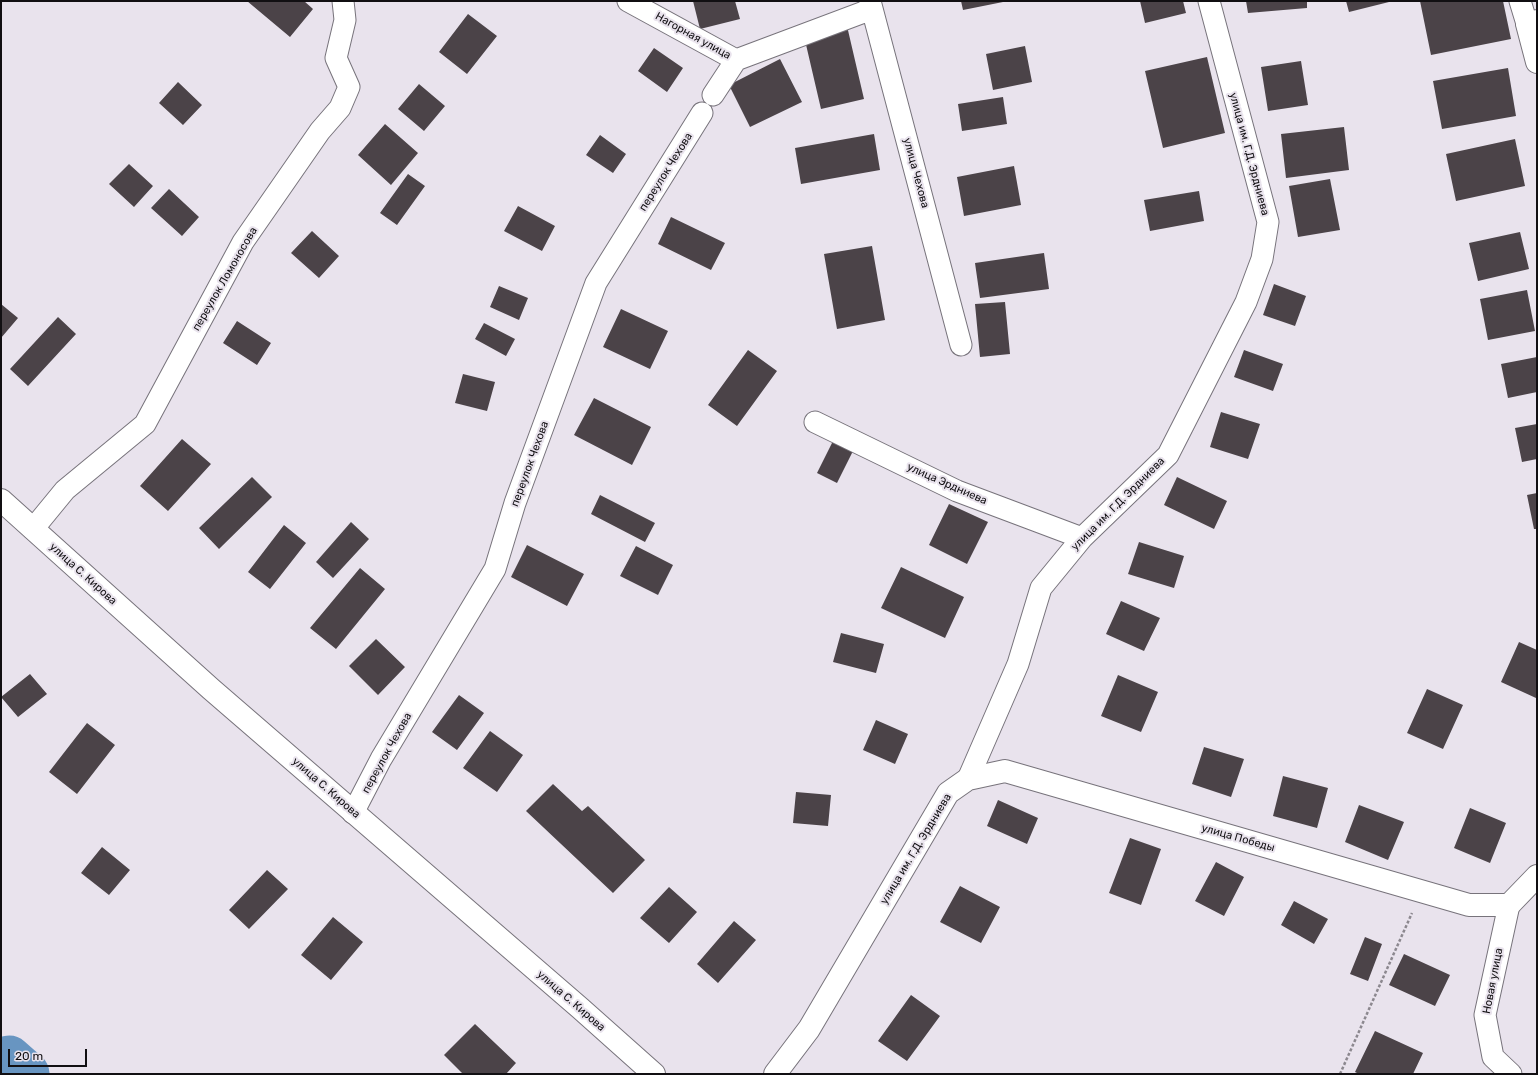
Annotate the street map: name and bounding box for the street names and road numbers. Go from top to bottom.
street label: Нагорная улица [653,10,733,62]
street label: улица им. Г.Д. Эрдниева [1226,91,1272,217]
street label: переулок Чехова [637,130,695,214]
street label: улица Чехова [900,136,932,210]
street label: переулок Ломоносова [190,225,260,333]
street label: переулок Чехова [508,419,552,509]
street label: улица им. Г.Д. Эрдниева [1069,455,1167,553]
street label: улица Эрдниева [905,460,989,508]
street label: улица С. Кирова [47,540,119,608]
street label: переулок Чехова [359,710,415,796]
street label: улица С. Кирова [289,755,363,821]
street label: улица им. Г.Д. Эрдниева [878,791,954,907]
street label: улица Победы [1200,821,1276,855]
street label: Новая улица [1480,947,1506,1015]
street label: улица С. Кирова [534,968,608,1034]

